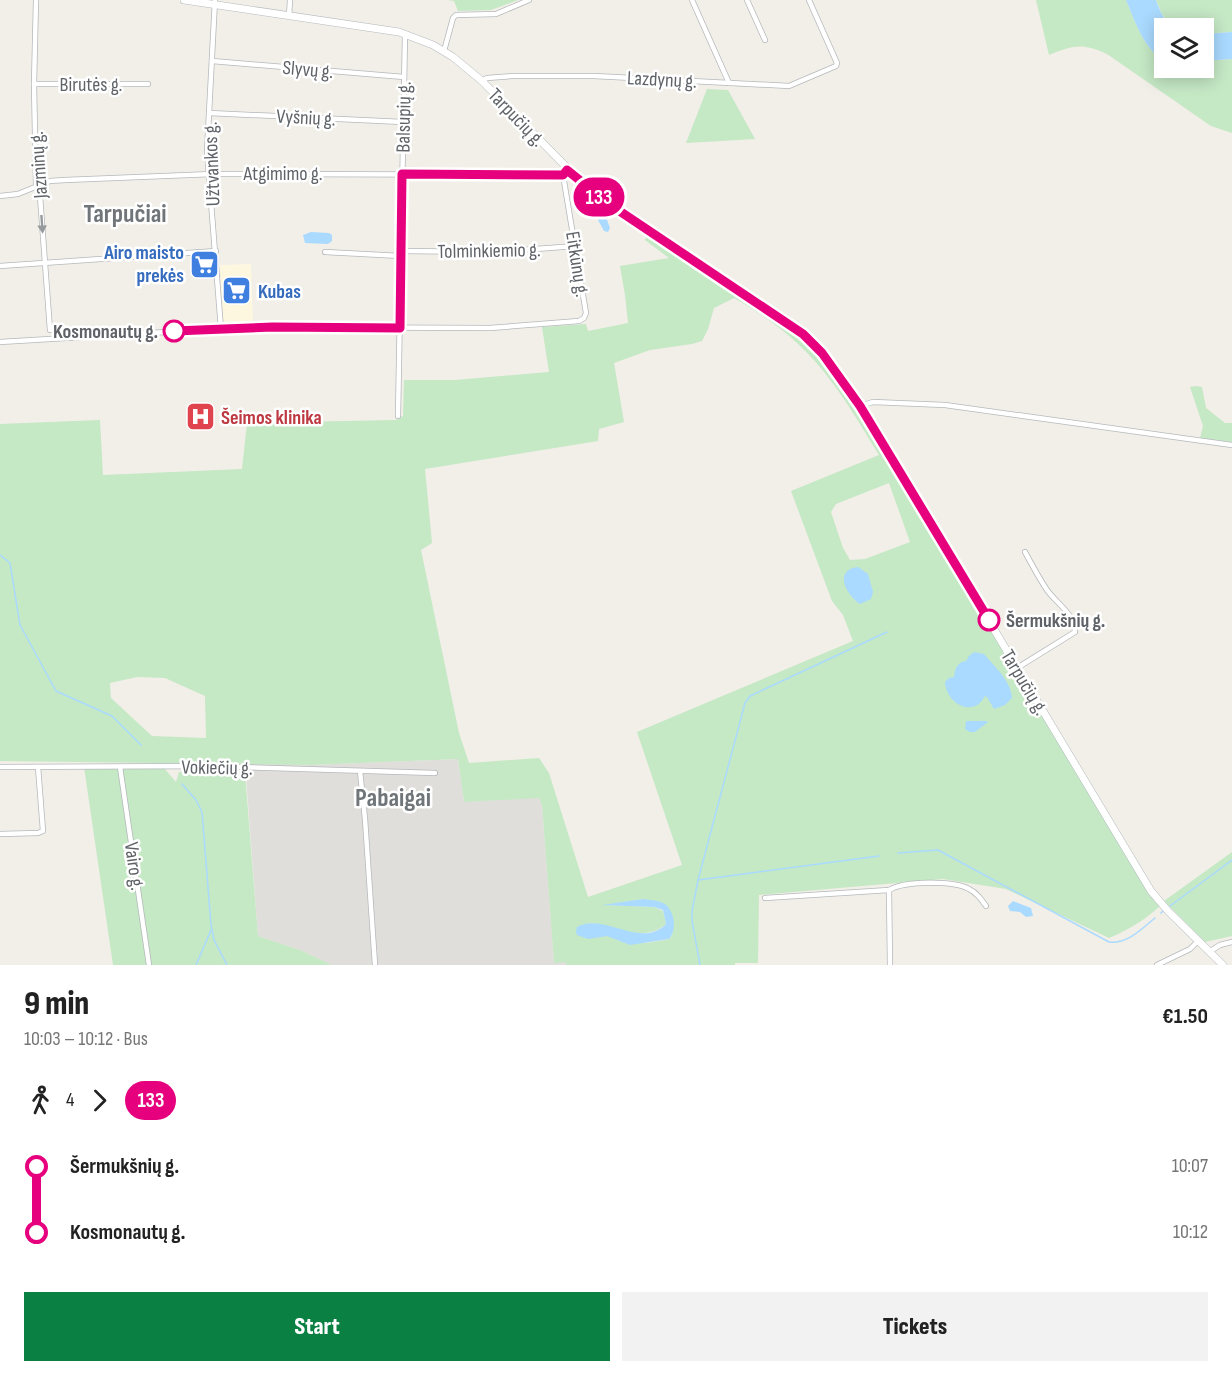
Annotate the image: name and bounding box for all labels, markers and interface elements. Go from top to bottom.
map controls [1154,18,1214,78]
button: layers [1154,18,1214,78]
street label: Slyvų g. [281,56,334,84]
street label: Lazdynų g. [626,66,697,94]
street label: Birutės g. [60,73,122,97]
street label: Balsupių g. [391,81,417,153]
street label: Tarpučių g. [483,84,550,152]
street label: Vyšnių g. [276,104,336,132]
street label: Užtvankos g. [199,121,225,207]
street label: Jazminų g. [25,130,53,200]
street label: Atgimimo g. [242,162,323,186]
line badge: 133 [564,178,634,216]
text: 133 [585,185,613,210]
district label: Tarpučiai [83,199,167,230]
one-way arrow [37,214,47,233]
street label: Eitkūnų g. [560,230,594,299]
street label: Tolminkiemio g. [437,238,541,264]
place label: Airo maisto prekės [103,241,184,288]
supermarket icon: Airo maisto prekės [189,248,221,280]
supermarket icon: Kubas [221,275,253,307]
place label: Kubas [258,280,301,304]
place label: Kosmonautų g. [53,320,158,344]
marker: Kosmonautų g. [163,320,185,342]
hospital icon: Šeimos klinika [184,401,216,433]
place label: Šeimos klinika [221,406,322,430]
marker: Šermukšnių g. [978,609,1000,631]
place label: Šermukšnių g. [1006,609,1105,633]
street label: Tarpučių g. [995,646,1053,720]
street label: Vokiečių g. [181,755,253,781]
district label: Pabaigai [355,783,431,814]
street label: Vairo g. [119,840,149,892]
text: 9 min [24,984,89,1024]
text: €1.50 [1162,1003,1208,1030]
text: 10:03 – 10:12 · Bus [24,1027,148,1051]
icon: walk [24,1084,57,1117]
icon: forward [83,1084,116,1117]
text: 4 [66,1088,74,1112]
text: 133 [137,1088,164,1113]
text: Šermukšnių g. [70,1153,179,1180]
text: 10:07 [1172,1154,1208,1178]
text: Kosmonautų g. [70,1219,185,1246]
text: 10:12 [1173,1220,1208,1244]
button: Start [24,1292,610,1361]
button: Tickets [622,1292,1208,1361]

